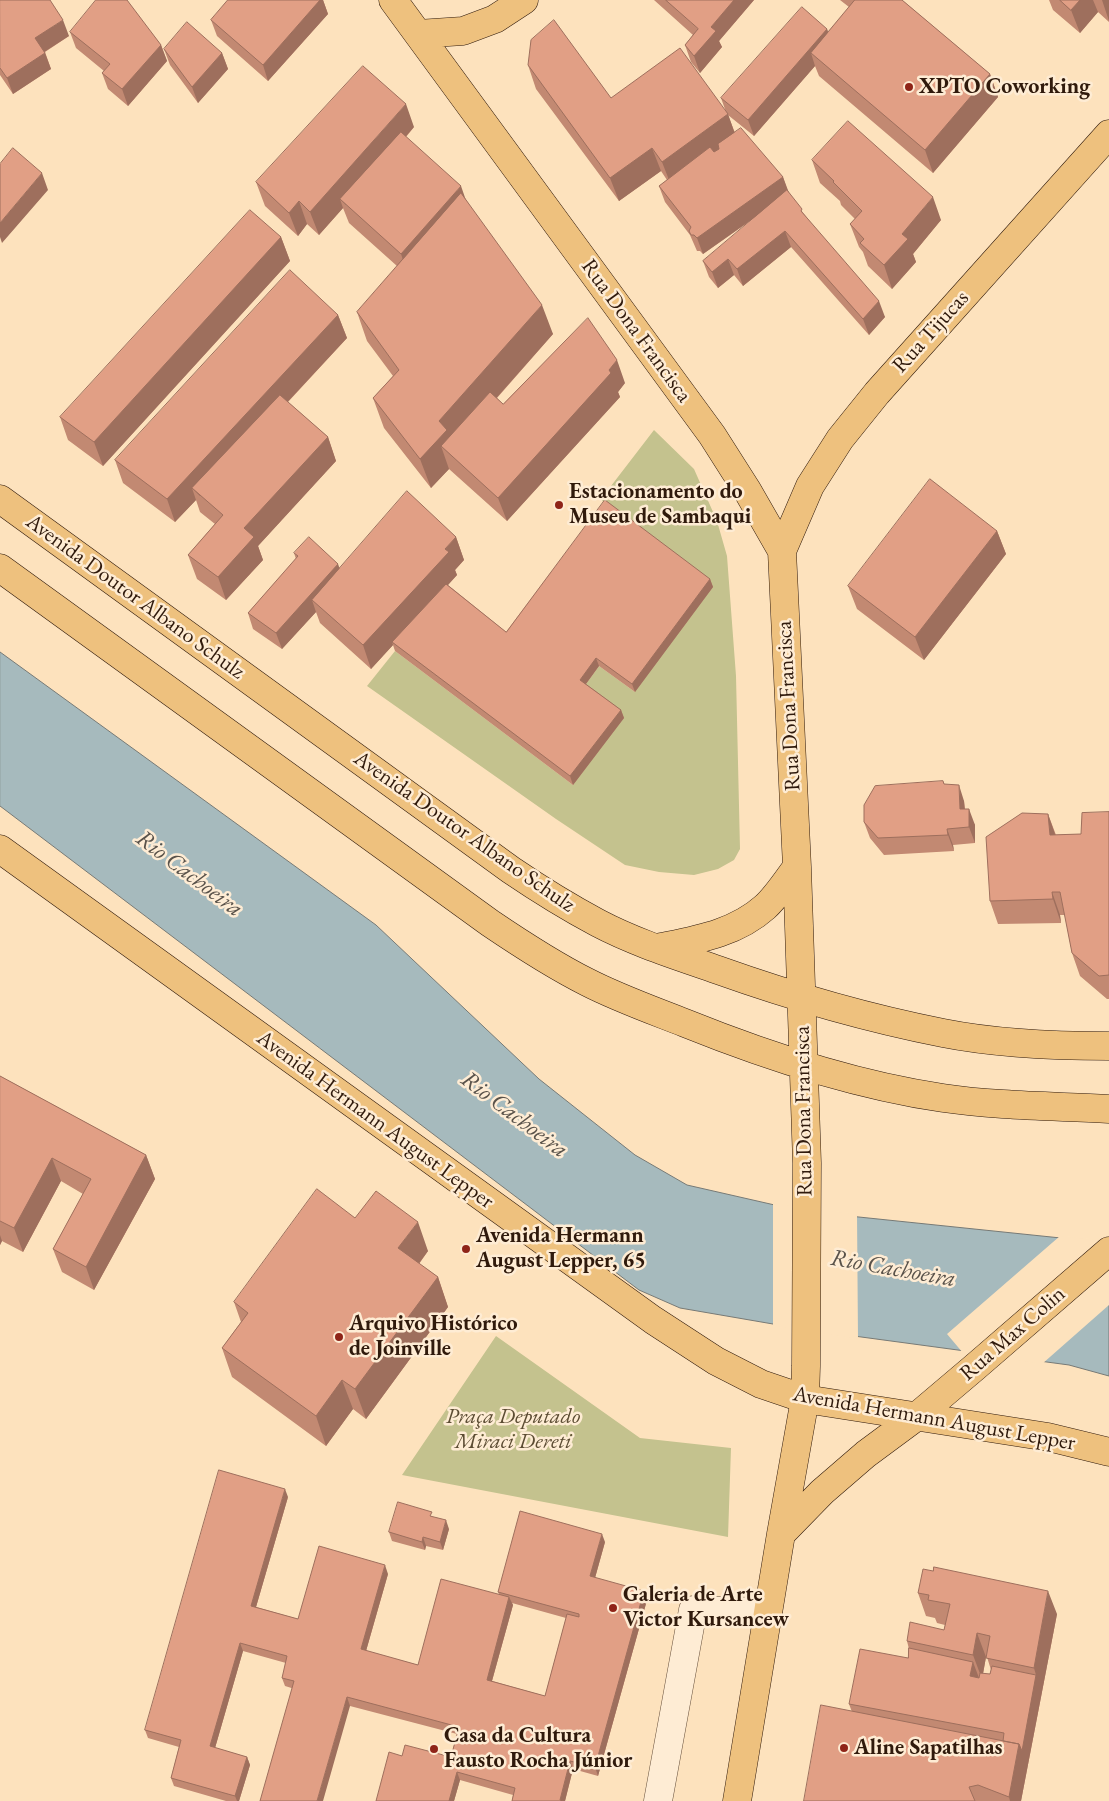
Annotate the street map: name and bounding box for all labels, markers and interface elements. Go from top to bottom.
place label: XPTO Coworking [919,74,1090,100]
marker: XPTO Coworking [903,81,915,93]
street label: Rua Dona Francisca [575,254,697,408]
street label: Rua Tijucas [887,285,975,379]
place label: Estacionamento do Museu de Sambaqui [569,479,751,530]
marker: Estacionamento do Museu de Sambaqui [553,499,565,511]
street label: Avenida Doutor Albano Schulz [20,509,250,685]
street label: Rua Dona Francisca [771,620,807,792]
street label: Avenida Doutor Albano Schulz [348,745,580,919]
water label: Rio Cachoeira [130,824,248,924]
street label: Avenida Hermann August Lepper [251,1025,499,1215]
street label: Rua Dona Francisca [789,1025,819,1197]
water label: Rio Cachoeira [455,1065,573,1165]
place label: Avenida Hermann August Lepper, 65 [476,1223,646,1274]
marker: Avenida Hermann August Lepper, 65 [460,1243,472,1255]
water label: Rio Cachoeira [828,1244,958,1294]
street label: Rua Max Colin [955,1281,1071,1387]
place label: Arquivo Histórico de Joinville [349,1311,518,1362]
marker: Arquivo Histórico de Joinville [333,1331,345,1343]
street label: Avenida Hermann August Lepper [791,1381,1077,1457]
park label: Praça Deputado Miraci Dereti [446,1404,580,1455]
place label: Galeria de Arte Victor Kursancew [623,1582,789,1634]
marker: Galeria de Arte Victor Kursancew [607,1602,619,1614]
place label: Casa da Cultura Fausto Rocha Júnior [444,1723,632,1774]
place label: Aline Sapatilhas [854,1735,1002,1761]
marker: Aline Sapatilhas [838,1742,850,1754]
marker: Casa da Cultura Fausto Rocha Júnior [428,1743,440,1755]

